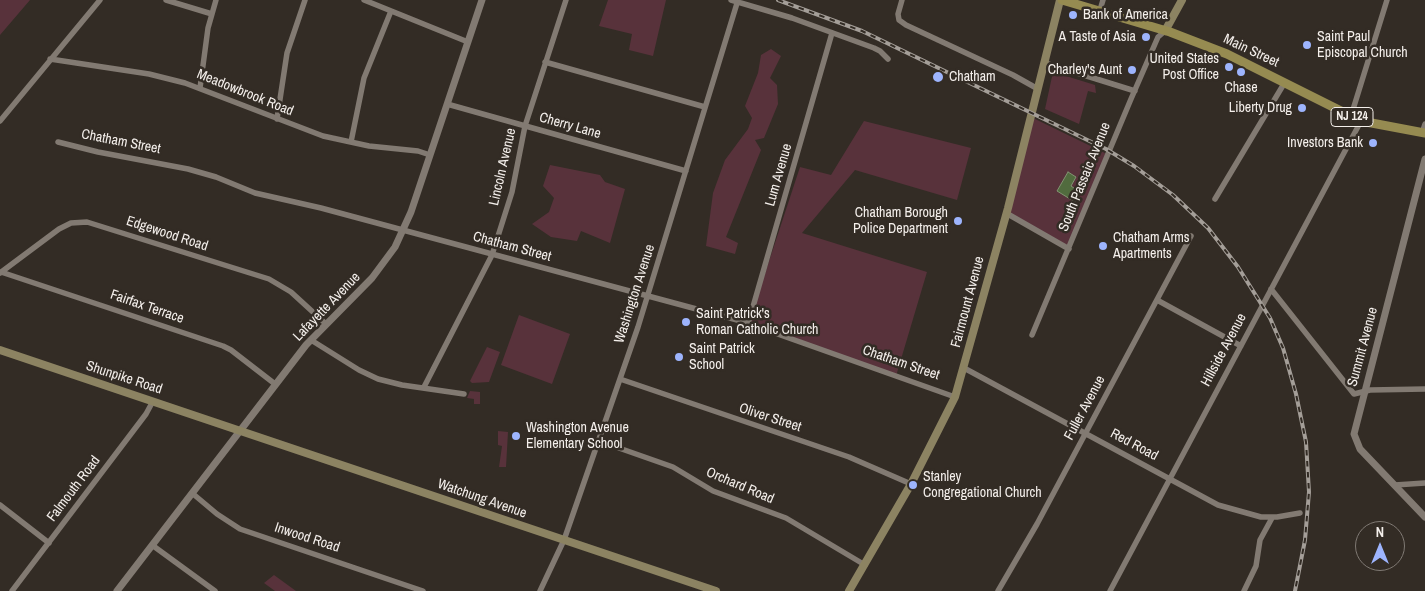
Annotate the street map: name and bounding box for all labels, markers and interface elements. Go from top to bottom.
place label: Bank of America [1083,7,1168,23]
marker: Bank of America [1067,9,1079,21]
place label: A Taste of Asia [1059,29,1136,45]
place label: Saint Paul Episcopal Church [1317,29,1408,62]
marker: A Taste of Asia [1140,31,1152,43]
street label: Main Street [1221,31,1281,71]
marker: Saint Paul Episcopal Church [1301,39,1313,51]
place label: United States Post Office [1149,51,1219,84]
marker: United States Post Office [1223,61,1235,73]
place label: Charley's Aunt [1048,62,1122,78]
marker: Charley's Aunt [1126,64,1138,76]
street label: Meadowbrook Road [194,66,296,120]
marker: Chase [1235,66,1247,78]
place label: Chatham [949,69,996,85]
marker: Chatham [931,70,945,84]
place label: Chase [1224,80,1258,96]
place label: Liberty Drug [1229,100,1292,116]
marker: Liberty Drug [1296,102,1308,114]
road number: NJ 124 [1331,108,1373,126]
street label: Cherry Lane [537,109,603,143]
street label: South Passaic Avenue [1055,120,1115,234]
street label: Chatham Street [80,126,162,158]
street label: Lincoln Avenue [486,127,520,207]
place label: Investors Bank [1287,135,1363,151]
marker: Investors Bank [1367,137,1379,149]
street label: Lum Avenue [762,142,796,208]
place label: Chatham Borough Police Department [853,205,948,238]
street label: Edgewood Road [124,213,210,255]
marker: Chatham Borough Police Department [952,215,964,227]
street label: Chatham Street [471,228,553,266]
place label: Chatham Arms Apartments [1113,230,1190,262]
marker: Chatham Arms Apartments [1097,240,1109,252]
street label: Washington Avenue [611,243,659,345]
street label: Fairmount Avenue [948,255,988,349]
street label: Lafayette Avenue [290,269,364,345]
street label: Fairfax Terrace [108,287,186,327]
street label: Summit Avenue [1344,305,1382,389]
place label: Saint Patrick's Roman Catholic Church [696,306,818,338]
street label: Hillside Avenue [1198,311,1250,389]
marker: Saint Patrick's Roman Catholic Church [680,316,692,328]
place label: Saint Patrick School [689,341,755,374]
street label: Chatham Street [860,342,942,384]
marker: Saint Patrick School [673,351,685,363]
street label: Shunpike Road [84,358,164,398]
street label: Fuller Avenue [1061,373,1109,443]
street label: Oliver Street [737,400,803,436]
place label: Washington Avenue Elementary School [526,420,629,452]
street label: Red Road [1107,425,1161,465]
marker: Washington Avenue Elementary School [510,430,522,442]
street label: Falmouth Road [44,453,104,525]
street label: Orchard Road [704,464,776,508]
place label: Stanley Congregational Church [923,469,1042,502]
street label: Watchung Avenue [435,476,529,522]
marker: Stanley Congregational Church [907,479,919,491]
street label: Inwood Road [272,520,342,556]
north arrow [1355,521,1405,571]
text: N [1376,523,1384,541]

